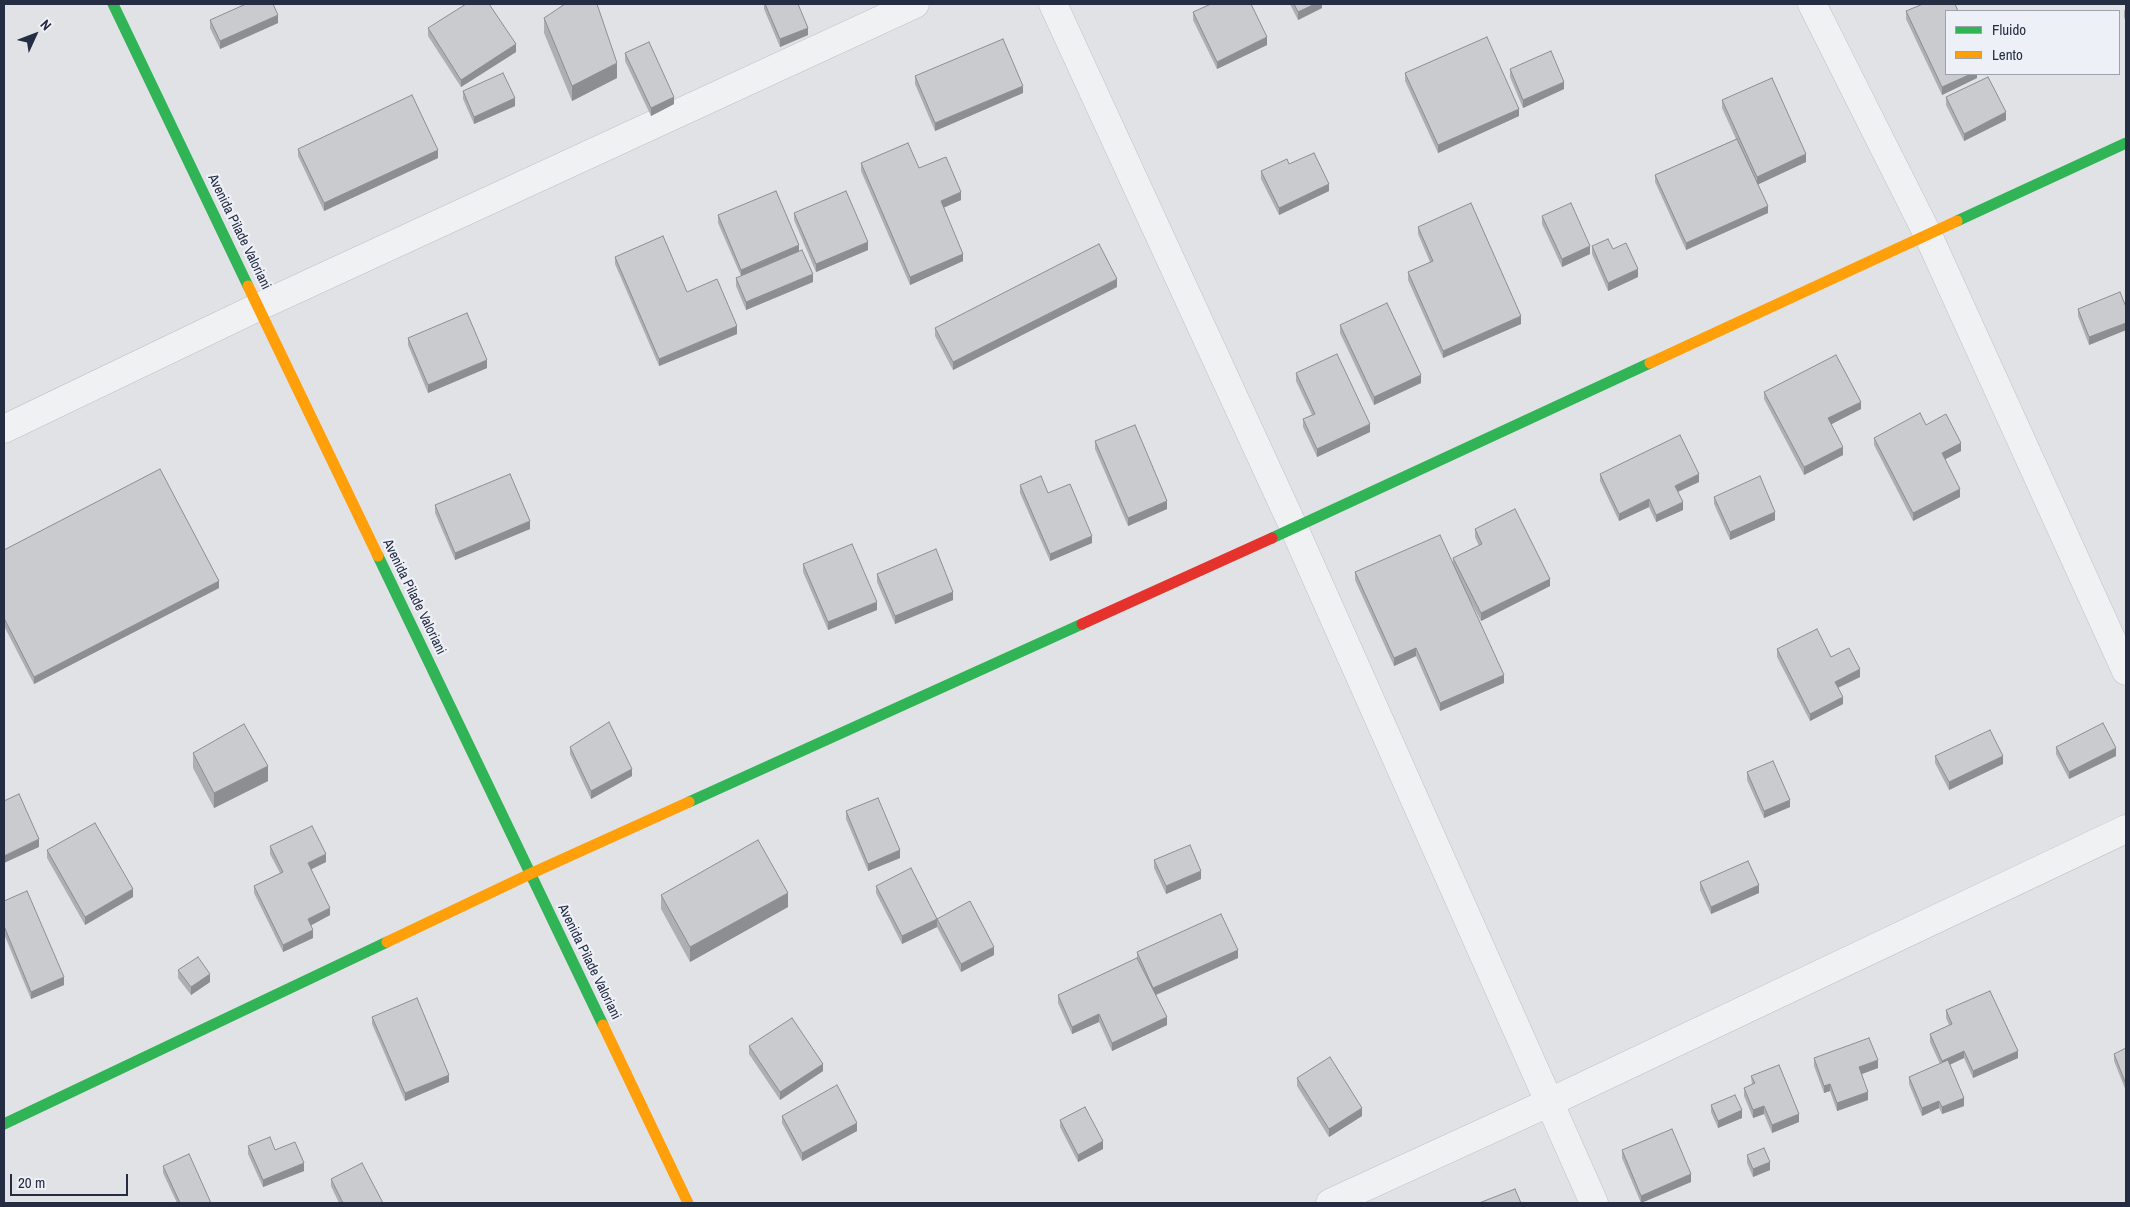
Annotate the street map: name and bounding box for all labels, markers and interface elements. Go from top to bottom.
north arrow [10,10,60,60]
legend [1945,10,2120,75]
text: N [37,16,55,34]
text: Fluido [1992,19,2026,40]
text: Lento [1992,44,2023,65]
street label: Avenida Pilade Valoriani [204,172,274,292]
street label: Avenida Pilade Valoriani [379,537,449,657]
street label: Avenida Pilade Valoriani [554,902,624,1022]
scale bar [12,1164,130,1196]
text: 20 m [18,1172,45,1193]

